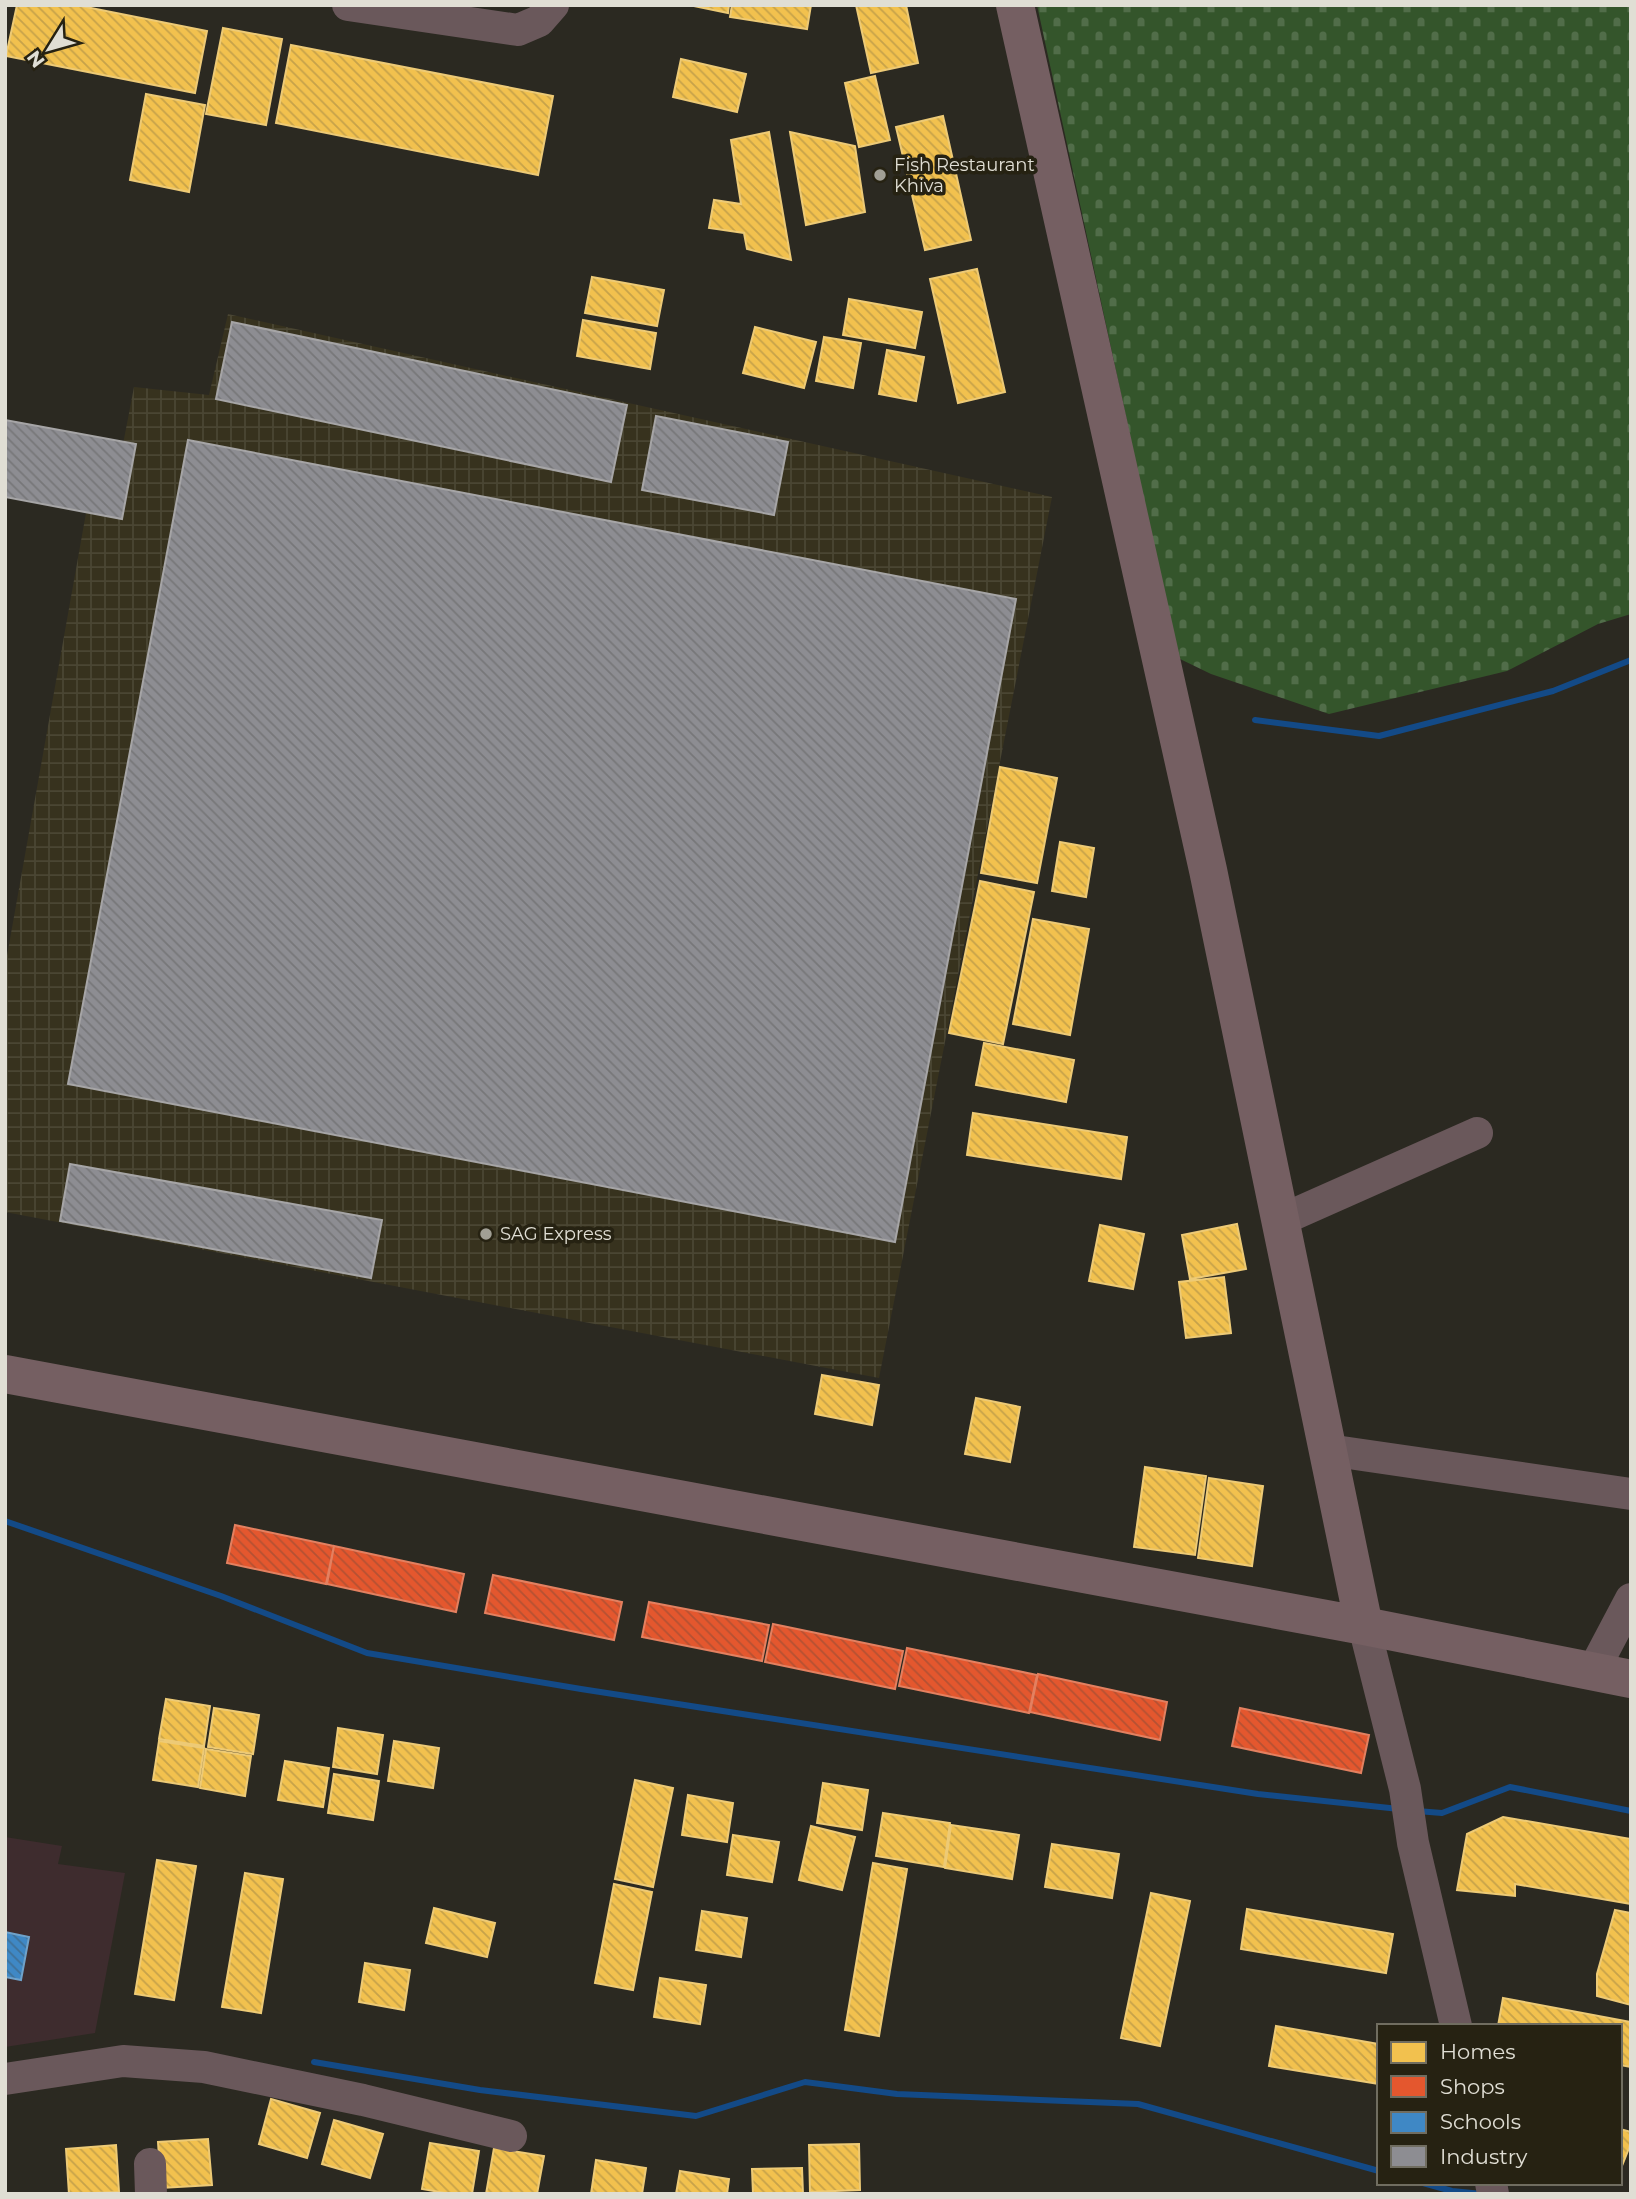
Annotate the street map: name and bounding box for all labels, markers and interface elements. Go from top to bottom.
north arrow [14,14,84,84]
text: N [22,46,50,72]
place label: Fish Restaurant Khiva [894,154,1035,197]
marker: Fish Restaurant Khiva [872,167,888,183]
place label: SAG Express [500,1223,612,1245]
marker: SAG Express [478,1226,494,1242]
legend [1377,2024,1622,2185]
text: Homes [1440,2039,1515,2064]
text: Shops [1440,2074,1505,2099]
text: Schools [1440,2109,1521,2134]
text: Industry [1440,2144,1528,2169]

